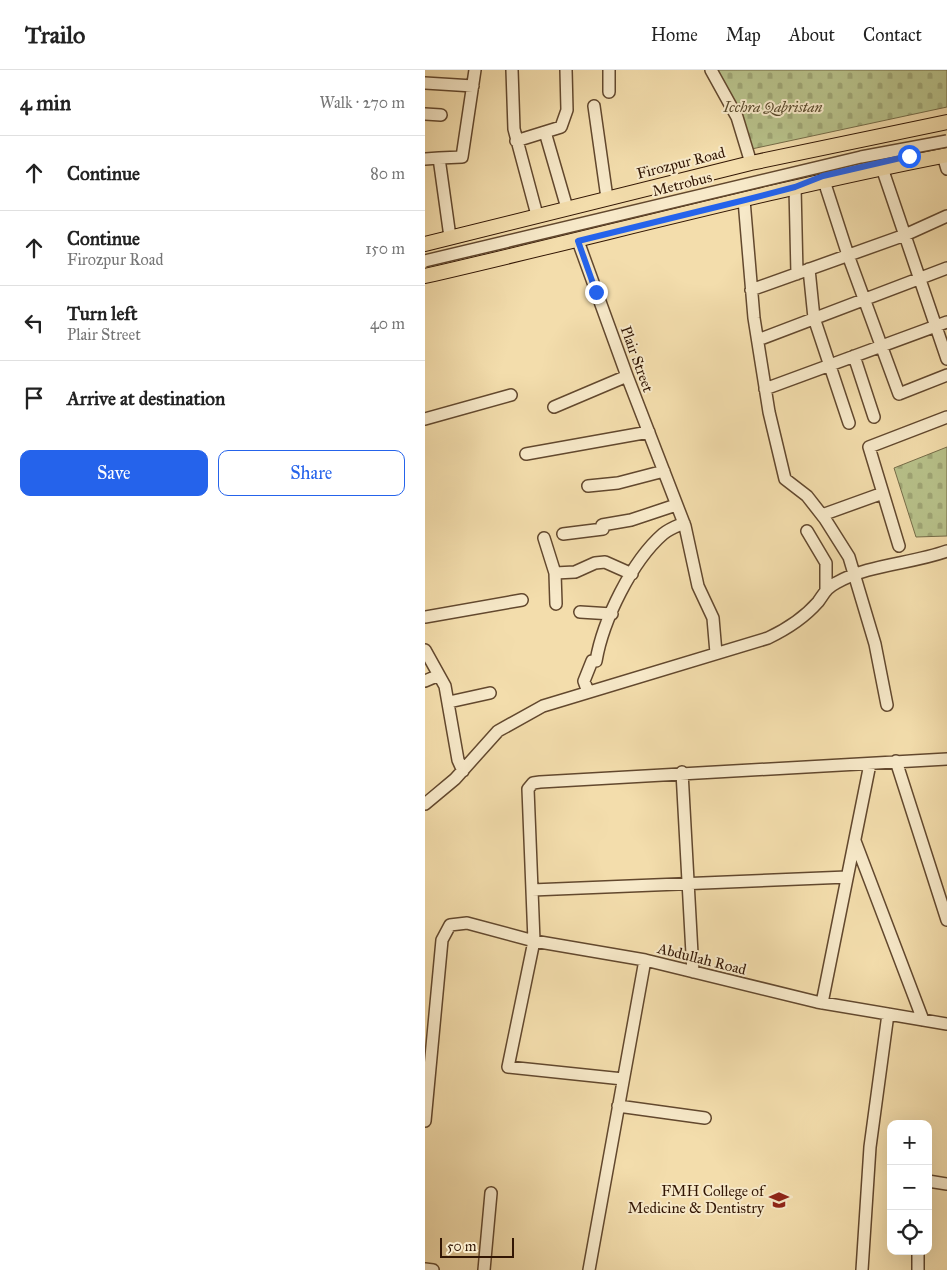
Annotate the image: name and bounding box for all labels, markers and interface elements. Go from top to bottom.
text: Trailo [25,20,85,50]
text: Home [651,24,698,46]
text: Map [726,24,761,46]
text: About [789,24,835,46]
text: Contact [863,24,922,46]
text: 4 min [20,90,71,116]
text: Walk · 270 m [319,93,405,112]
park label: Icchra Qabristan [723,98,823,116]
street label: Firozpur Road [635,143,727,183]
route start [898,145,921,168]
icon: ahead [20,159,48,187]
text: Continue [67,162,140,185]
text: 80 m [370,164,405,183]
street label: Metrobus [650,168,714,200]
text: Continue [67,227,140,250]
icon: ahead [20,234,48,262]
text: 150 m [365,239,405,258]
text: Firozpur Road [67,250,163,269]
route end [585,281,608,304]
text: Turn left [67,302,137,325]
icon: left [20,309,48,337]
text: 40 m [370,314,405,333]
street label: Plair Street [617,323,658,395]
text: Plair Street [67,325,141,344]
icon: arrive [20,384,48,412]
text: Arrive at destination [67,387,225,410]
button: Save [20,450,208,496]
button: Share [218,450,405,496]
street label: Abdullah Road [655,939,749,979]
map controls [887,1120,932,1255]
button: + [887,1120,932,1165]
button: − [887,1165,932,1210]
place label: FMH College of Medicine & Dentistry [628,1182,767,1217]
school or university icon: FMH College of Medicine & Dentistry [768,1189,790,1211]
button: locate [887,1210,932,1255]
scale bar [440,1235,514,1258]
text: 50 m [447,1238,476,1255]

